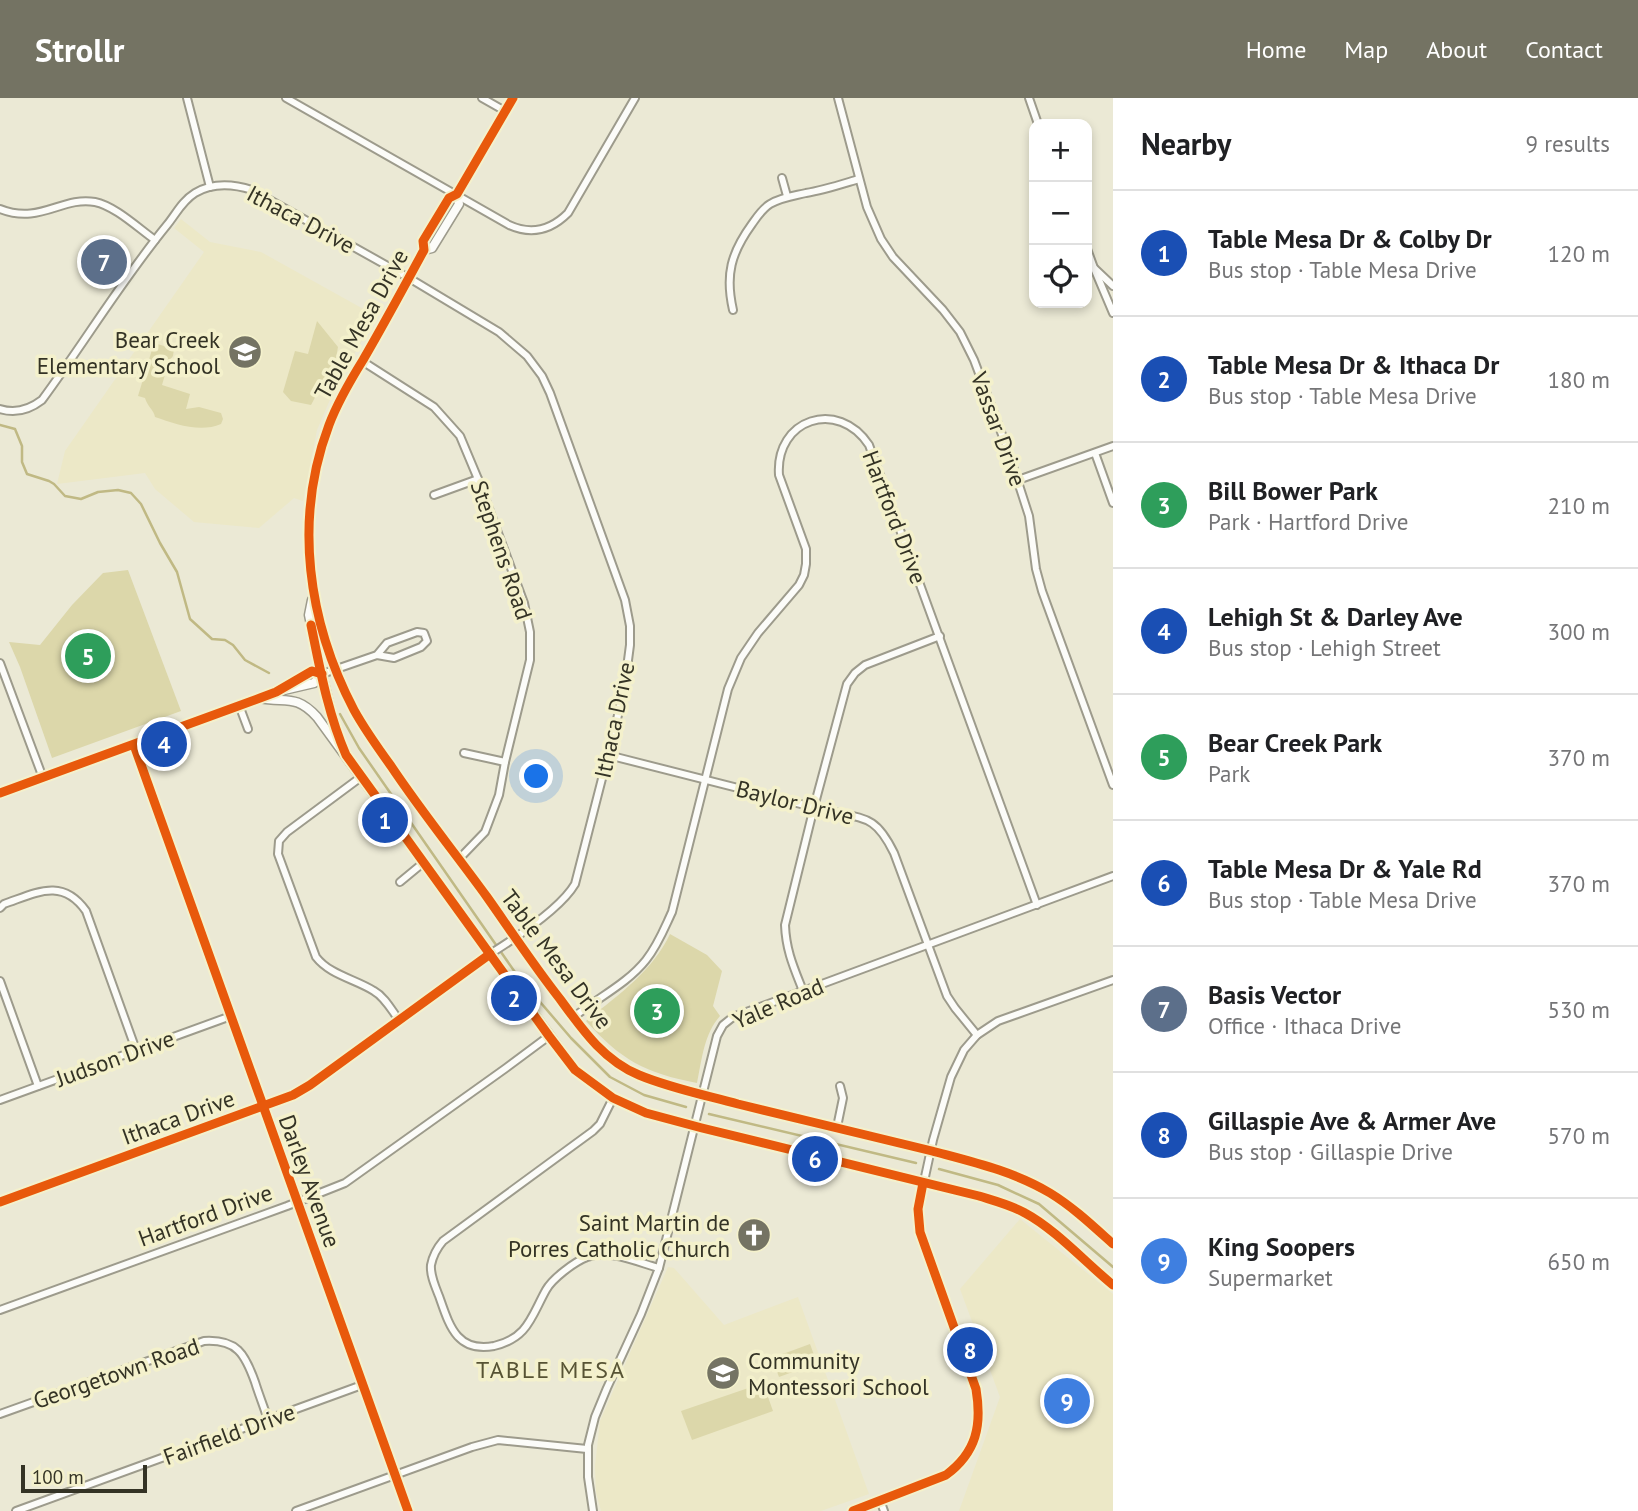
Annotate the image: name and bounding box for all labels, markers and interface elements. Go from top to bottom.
text: Strollr [35,28,124,71]
text: Home [1246,34,1306,65]
text: Map [1344,34,1388,65]
text: About [1426,34,1487,65]
text: Contact [1525,34,1603,65]
map controls [1029,119,1092,308]
button: + [1029,119,1092,182]
text: Nearby [1141,124,1231,163]
text: 9 results [1526,129,1610,158]
street label: Ithaca Drive [242,179,360,259]
button: − [1029,182,1092,245]
text: Table Mesa Dr & Colby Dr [1208,222,1492,255]
pin: 7 [81,236,127,288]
text: 1 [1157,239,1171,268]
text: 120 m [1548,239,1610,268]
street label: Table Mesa Drive [308,244,414,404]
button: locate [1029,245,1092,308]
text: Bus stop · Table Mesa Drive [1208,255,1477,284]
place label: Bear Creek Elementary School [37,325,220,380]
school or university icon: Bear Creek Elementary School [226,333,264,371]
text: Table Mesa Dr & Ithaca Dr [1208,348,1499,381]
text: 2 [1157,365,1171,394]
text: 180 m [1548,365,1610,394]
street label: Vassar Drive [965,367,1033,490]
text: Bus stop · Table Mesa Drive [1208,381,1477,410]
street label: Hartford Drive [856,446,934,588]
text: Bill Bower Park [1208,474,1378,507]
street label: Stephens Road [465,477,539,623]
text: 3 [1157,491,1171,520]
text: 210 m [1548,491,1610,520]
text: Park · Hartford Drive [1208,507,1409,536]
text: Lehigh St & Darley Ave [1208,600,1463,633]
text: 4 [1157,617,1171,646]
text: 300 m [1548,617,1610,646]
pin: 5 [65,630,111,682]
text: Bus stop · Lehigh Street [1208,633,1441,662]
street label: Ithaca Drive [588,659,640,781]
pin: 4 [141,718,187,770]
text: Bear Creek Park [1208,726,1382,759]
text: 5 [1157,743,1171,772]
text: 370 m [1548,743,1610,772]
your location [519,759,553,793]
text: Park [1208,759,1250,788]
street label: Baylor Drive [733,773,857,831]
pin: 1 [362,794,408,846]
text: Table Mesa Dr & Yale Rd [1208,852,1482,885]
text: 6 [1157,869,1171,898]
text: 370 m [1548,869,1610,898]
street label: Table Mesa Drive [495,883,619,1035]
text: Bus stop · Table Mesa Drive [1208,885,1477,914]
street label: Yale Road [728,971,828,1035]
pin: 2 [491,972,537,1024]
text: Basis Vector [1208,978,1341,1011]
pin: 3 [634,985,680,1037]
text: 7 [1157,995,1171,1024]
text: 530 m [1548,995,1610,1024]
text: Office · Ithaca Drive [1208,1011,1401,1040]
street label: Judson Drive [51,1023,178,1093]
street label: Ithaca Drive [118,1083,238,1151]
text: Gillaspie Ave & Armer Ave [1208,1104,1496,1137]
street label: Darley Avenue [273,1111,347,1251]
text: 8 [1157,1121,1171,1150]
text: 570 m [1548,1121,1610,1150]
pin: 6 [792,1133,838,1185]
text: Bus stop · Gillaspie Drive [1208,1137,1453,1166]
street label: Hartford Drive [134,1177,276,1253]
place label: Saint Martin de Porres Catholic Church [508,1208,730,1263]
church icon: Saint Martin de Porres Catholic Church [735,1216,773,1254]
text: King Soopers [1208,1230,1355,1263]
text: 9 [1157,1247,1171,1276]
text: 650 m [1548,1247,1610,1276]
text: Supermarket [1208,1263,1333,1292]
pin: 8 [947,1324,993,1376]
street label: Georgetown Road [29,1331,203,1415]
place label: Community Montessori School [748,1346,929,1401]
district label: TABLE MESA [476,1354,626,1385]
school or university icon: Community Montessori School [704,1354,742,1392]
pin: 9 [1044,1375,1090,1427]
street label: Fairfield Drive [159,1397,299,1471]
scale bar [21,1462,147,1494]
text: 100 m [32,1465,84,1489]

